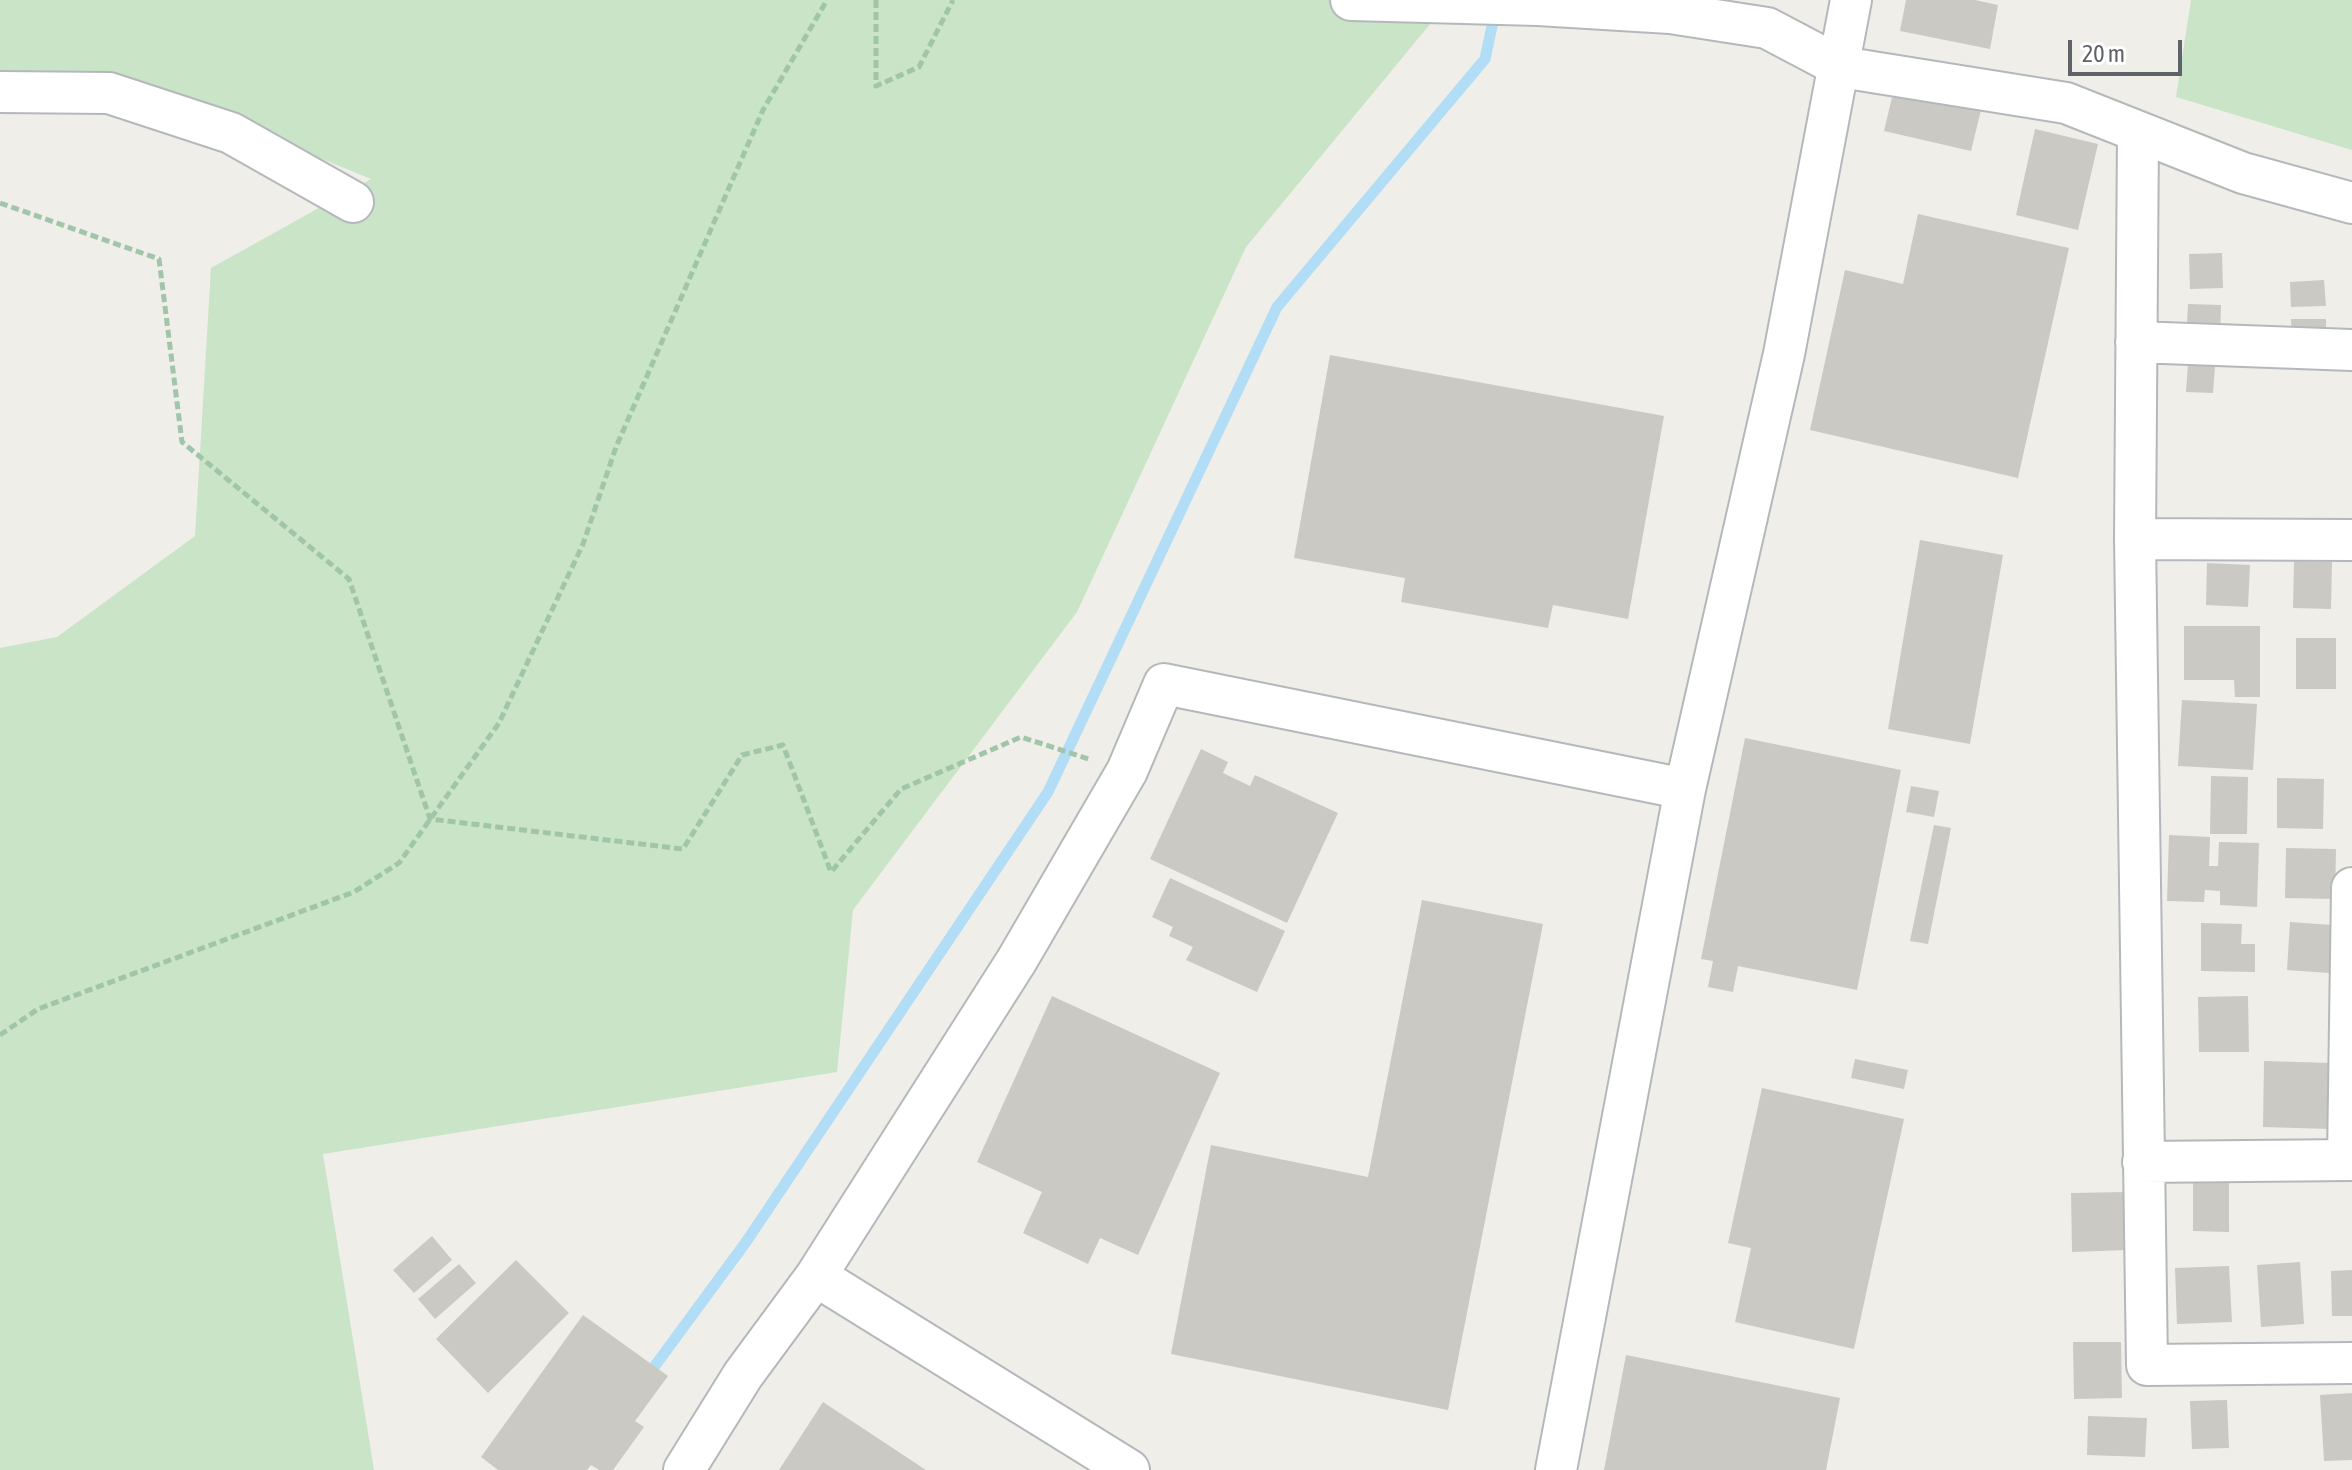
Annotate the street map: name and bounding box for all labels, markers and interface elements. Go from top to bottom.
scale bar [2072,24,2186,74]
text: 20 m [2082,40,2125,67]

